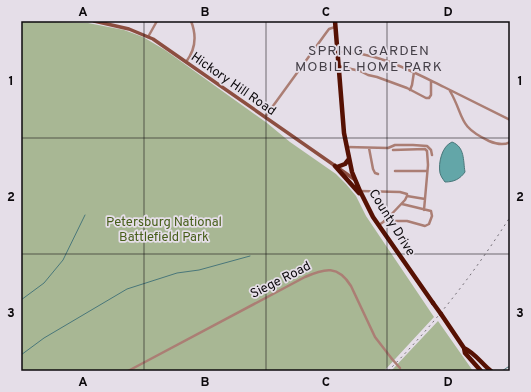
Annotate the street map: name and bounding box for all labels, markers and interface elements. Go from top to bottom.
text: A [78,5,88,21]
text: B [201,5,210,21]
text: C [322,5,330,21]
text: D [443,5,453,21]
district label: SPRING GARDEN MOBILE HOME PARK [295,43,443,76]
street label: Hickory Hill Road [187,49,278,120]
text: 1 [8,74,14,90]
text: 1 [517,74,523,90]
street label: County Drive [364,187,418,259]
text: 2 [7,190,15,206]
text: 2 [516,190,524,206]
park label: Petersburg National Battlefield Park [106,215,222,246]
street label: Siege Road [248,259,314,303]
text: 3 [7,306,15,322]
text: 3 [516,306,524,322]
text: A [78,375,88,391]
text: B [201,375,210,391]
text: C [322,375,330,391]
text: D [443,375,453,391]

